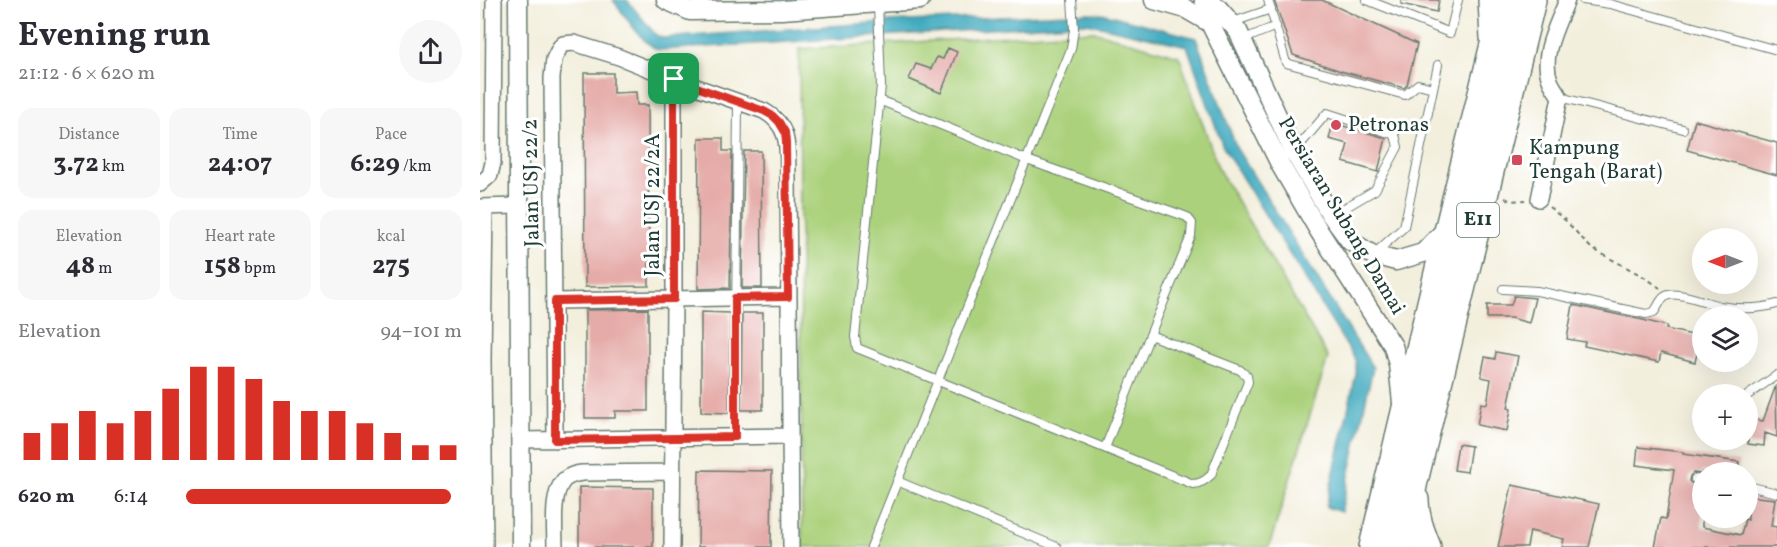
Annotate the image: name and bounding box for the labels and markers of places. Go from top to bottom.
pin [648,53,699,104]
place label: Petronas [1348,111,1429,140]
marker: Petronas [1329,118,1343,132]
place label: Kampung Tengah (Barat) [1529,134,1662,187]
marker: Kampung Tengah (Barat) [1510,153,1524,167]

